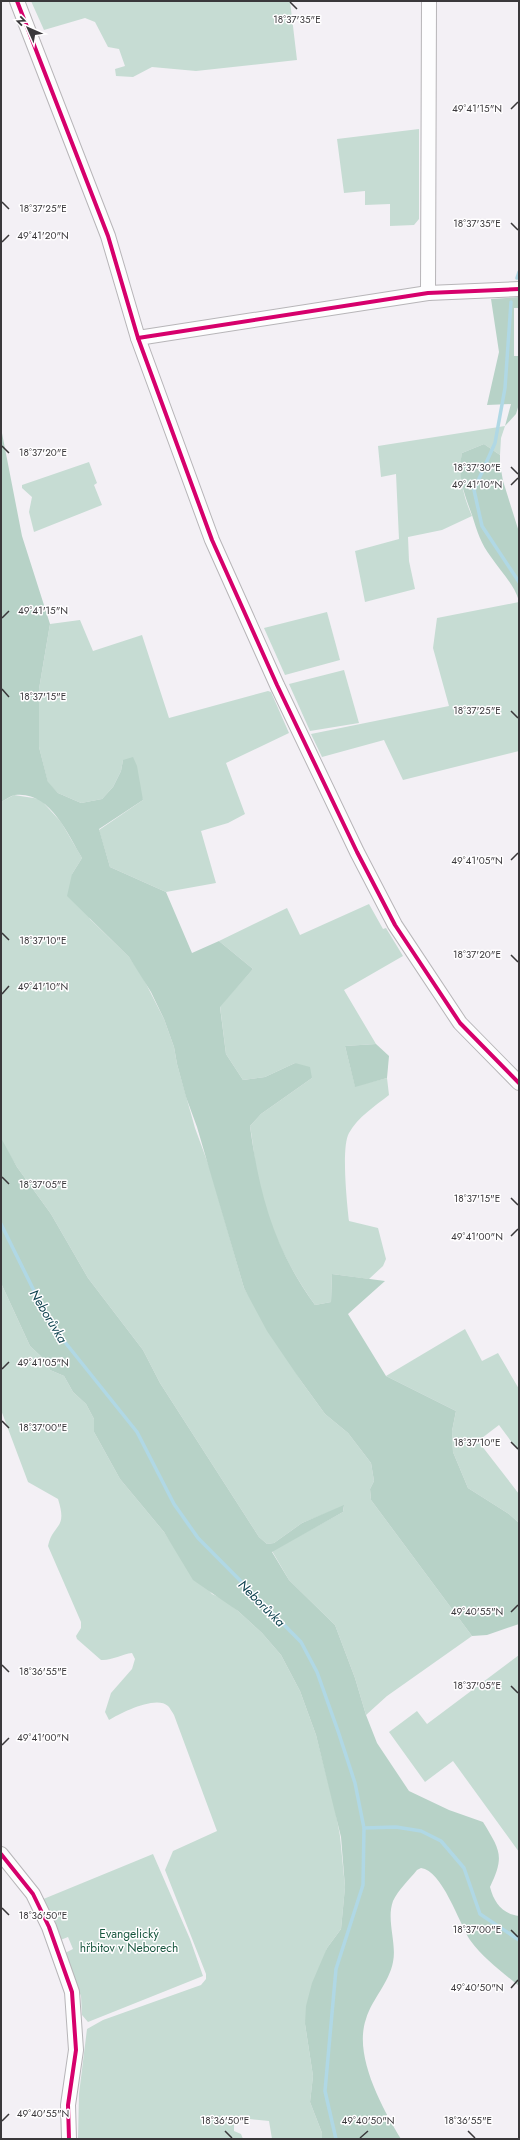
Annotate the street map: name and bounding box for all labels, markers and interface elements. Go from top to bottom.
north arrow [8,8,48,48]
text: N [12,12,30,30]
text: 18°37'35"E [273,12,321,27]
text: 49°41'15"N [452,101,502,116]
text: 18°37'25"E [19,201,67,216]
text: 18°37'35"E [453,216,501,231]
text: 49°41'20"N [17,228,69,243]
text: 18°37'20"E [19,445,67,460]
text: 18°37'30"E [453,460,501,475]
text: 49°41'10"N [452,477,502,492]
text: 49°41'15"N [18,603,68,618]
text: 18°37'15"E [20,689,66,704]
text: 18°37'25"E [453,703,501,718]
text: 49°41'05"N [451,853,503,868]
text: 18°37'10"E [20,933,66,948]
text: 18°37'20"E [453,947,501,962]
text: 49°41'10"N [18,979,68,994]
text: 18°37'05"E [19,1177,67,1192]
text: 18°37'15"E [454,1191,500,1206]
text: 49°41'00"N [451,1229,503,1244]
water label: Neborůvka [25,1286,72,1347]
text: 49°41'05"N [17,1355,69,1370]
text: 18°37'00"E [19,1420,67,1435]
text: 18°37'10"E [454,1435,500,1450]
water label: Neborůvka [234,1576,289,1631]
text: 49°40'55"N [451,1604,503,1619]
text: 18°36'55"E [19,1664,67,1679]
text: 18°37'05"E [453,1678,501,1693]
text: 49°41'00"N [17,1730,69,1745]
text: 18°36'50"E [19,1908,67,1923]
text: 18°37'00"E [453,1922,501,1937]
park label: Evangelický hřbitov v Neborech [80,1925,178,1957]
text: 49°40'50"N [450,1980,504,1995]
text: 49°40'55"N [17,2106,69,2121]
text: 18°36'50"E [201,2113,249,2128]
text: 49°40'50"N [341,2113,395,2128]
text: 18°36'55"E [444,2113,492,2128]

